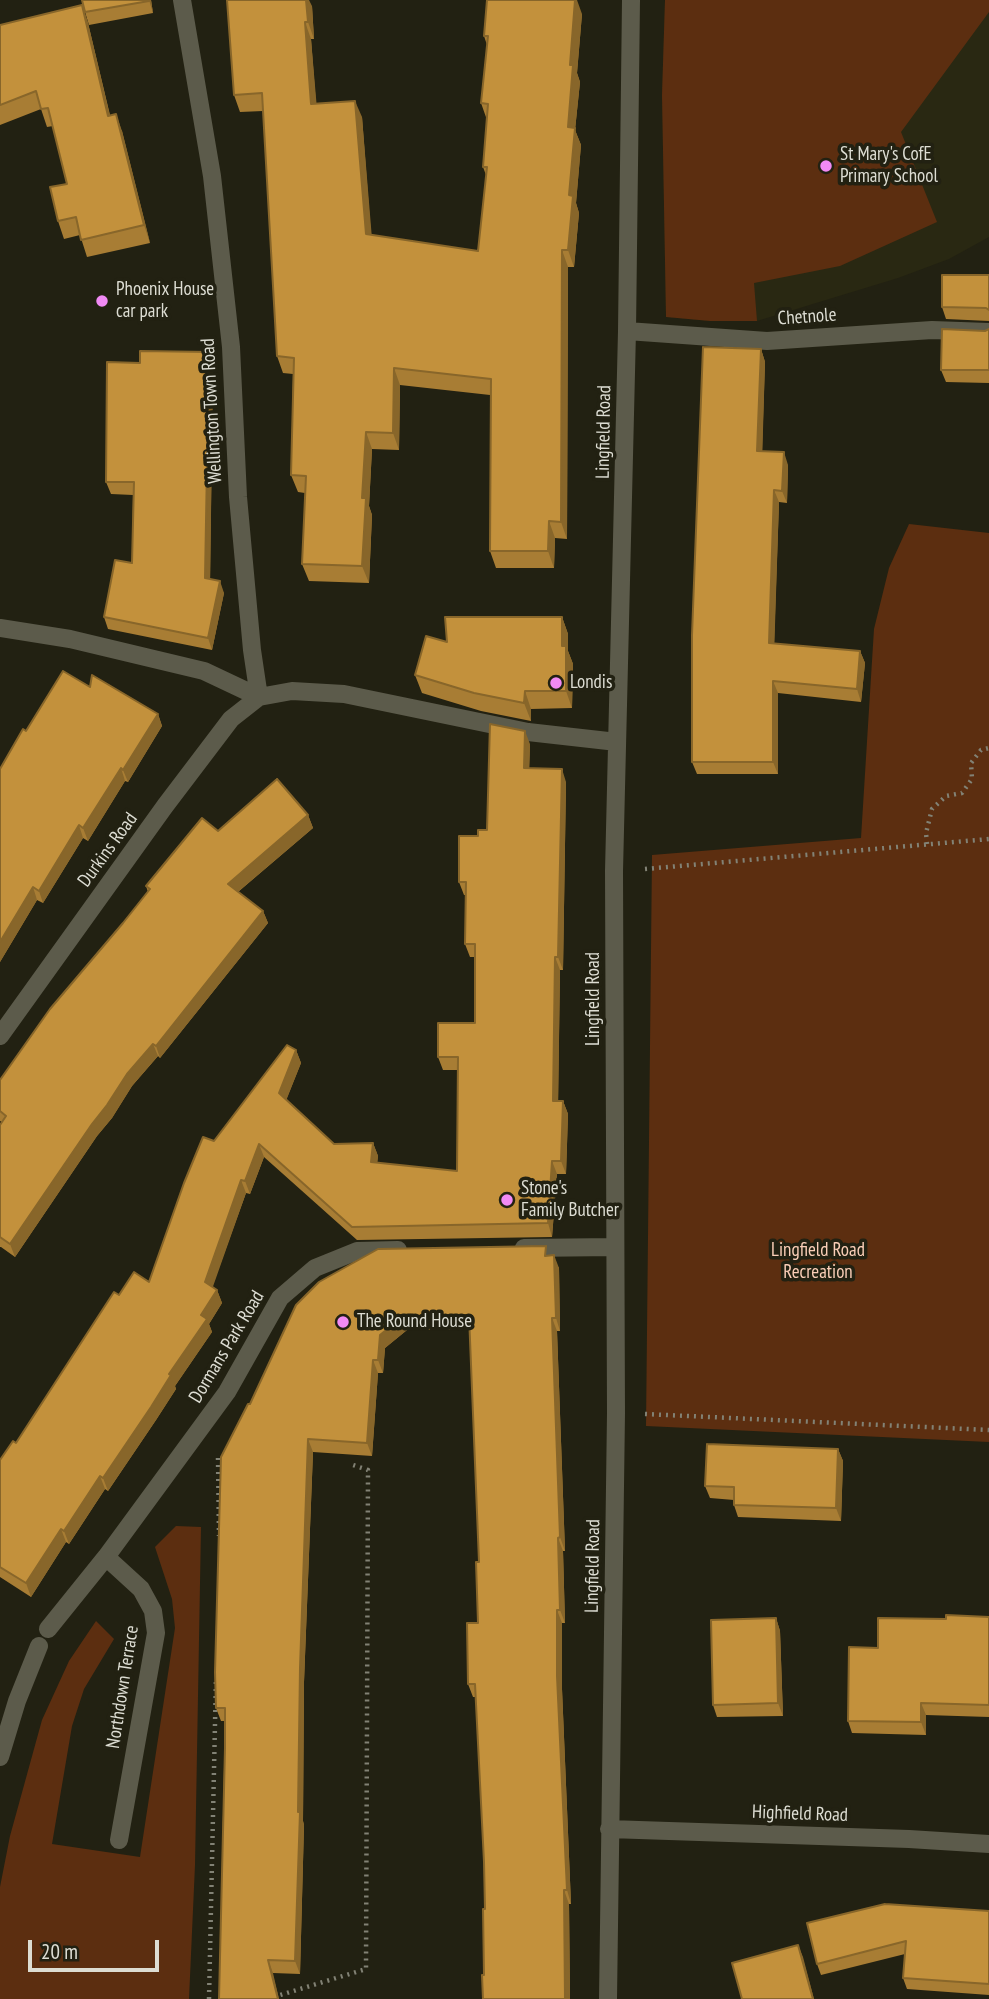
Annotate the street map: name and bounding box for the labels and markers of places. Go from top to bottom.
place label: St Mary's CofE Primary School [840,144,938,188]
marker: St Mary's CofE Primary School [818,158,834,174]
place label: Phoenix House car park [116,279,214,323]
marker: Phoenix House car park [94,293,110,309]
place label: Londis [570,672,612,694]
marker: Londis [548,675,564,691]
place label: Stone's Family Butcher [521,1178,619,1222]
marker: Stone's Family Butcher [499,1192,515,1208]
place label: The Round House [357,1311,472,1333]
marker: The Round House [335,1314,351,1330]

